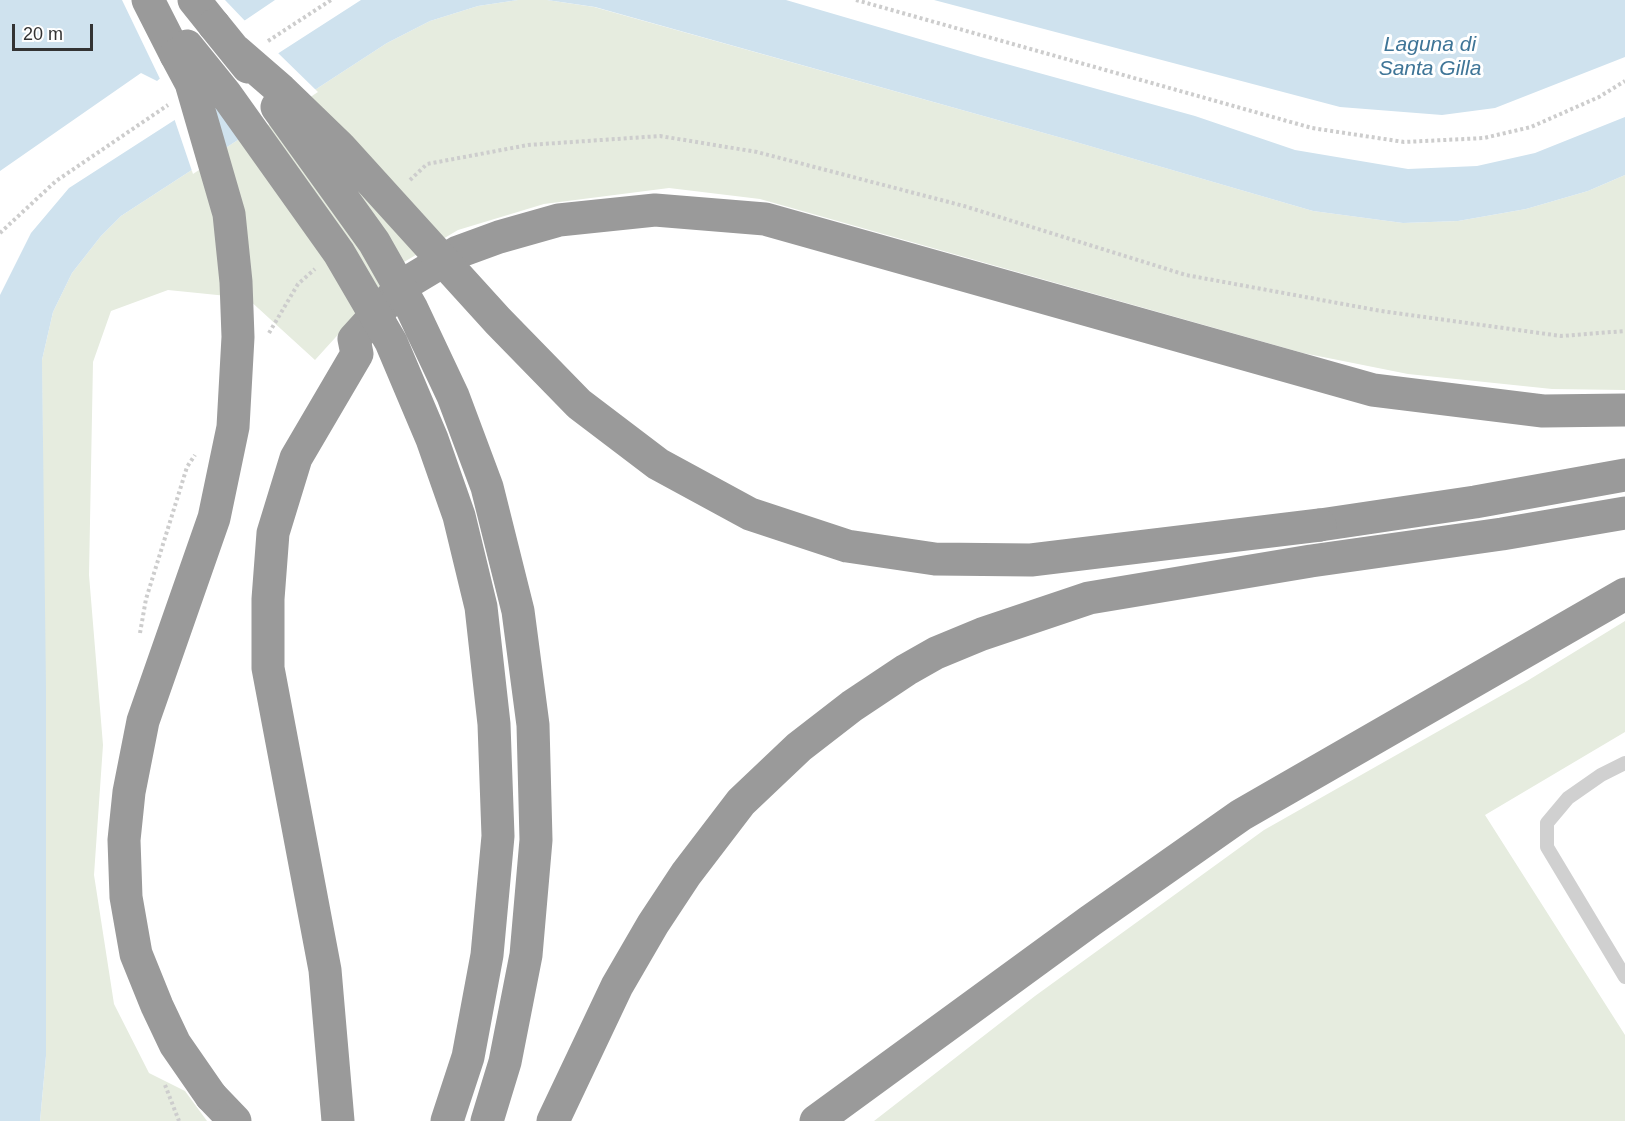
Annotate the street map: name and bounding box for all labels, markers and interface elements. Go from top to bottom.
scale bar [15,12,96,50]
text: 20 m [23,24,63,44]
water label: Laguna di Santa Gilla [1379,32,1481,82]

